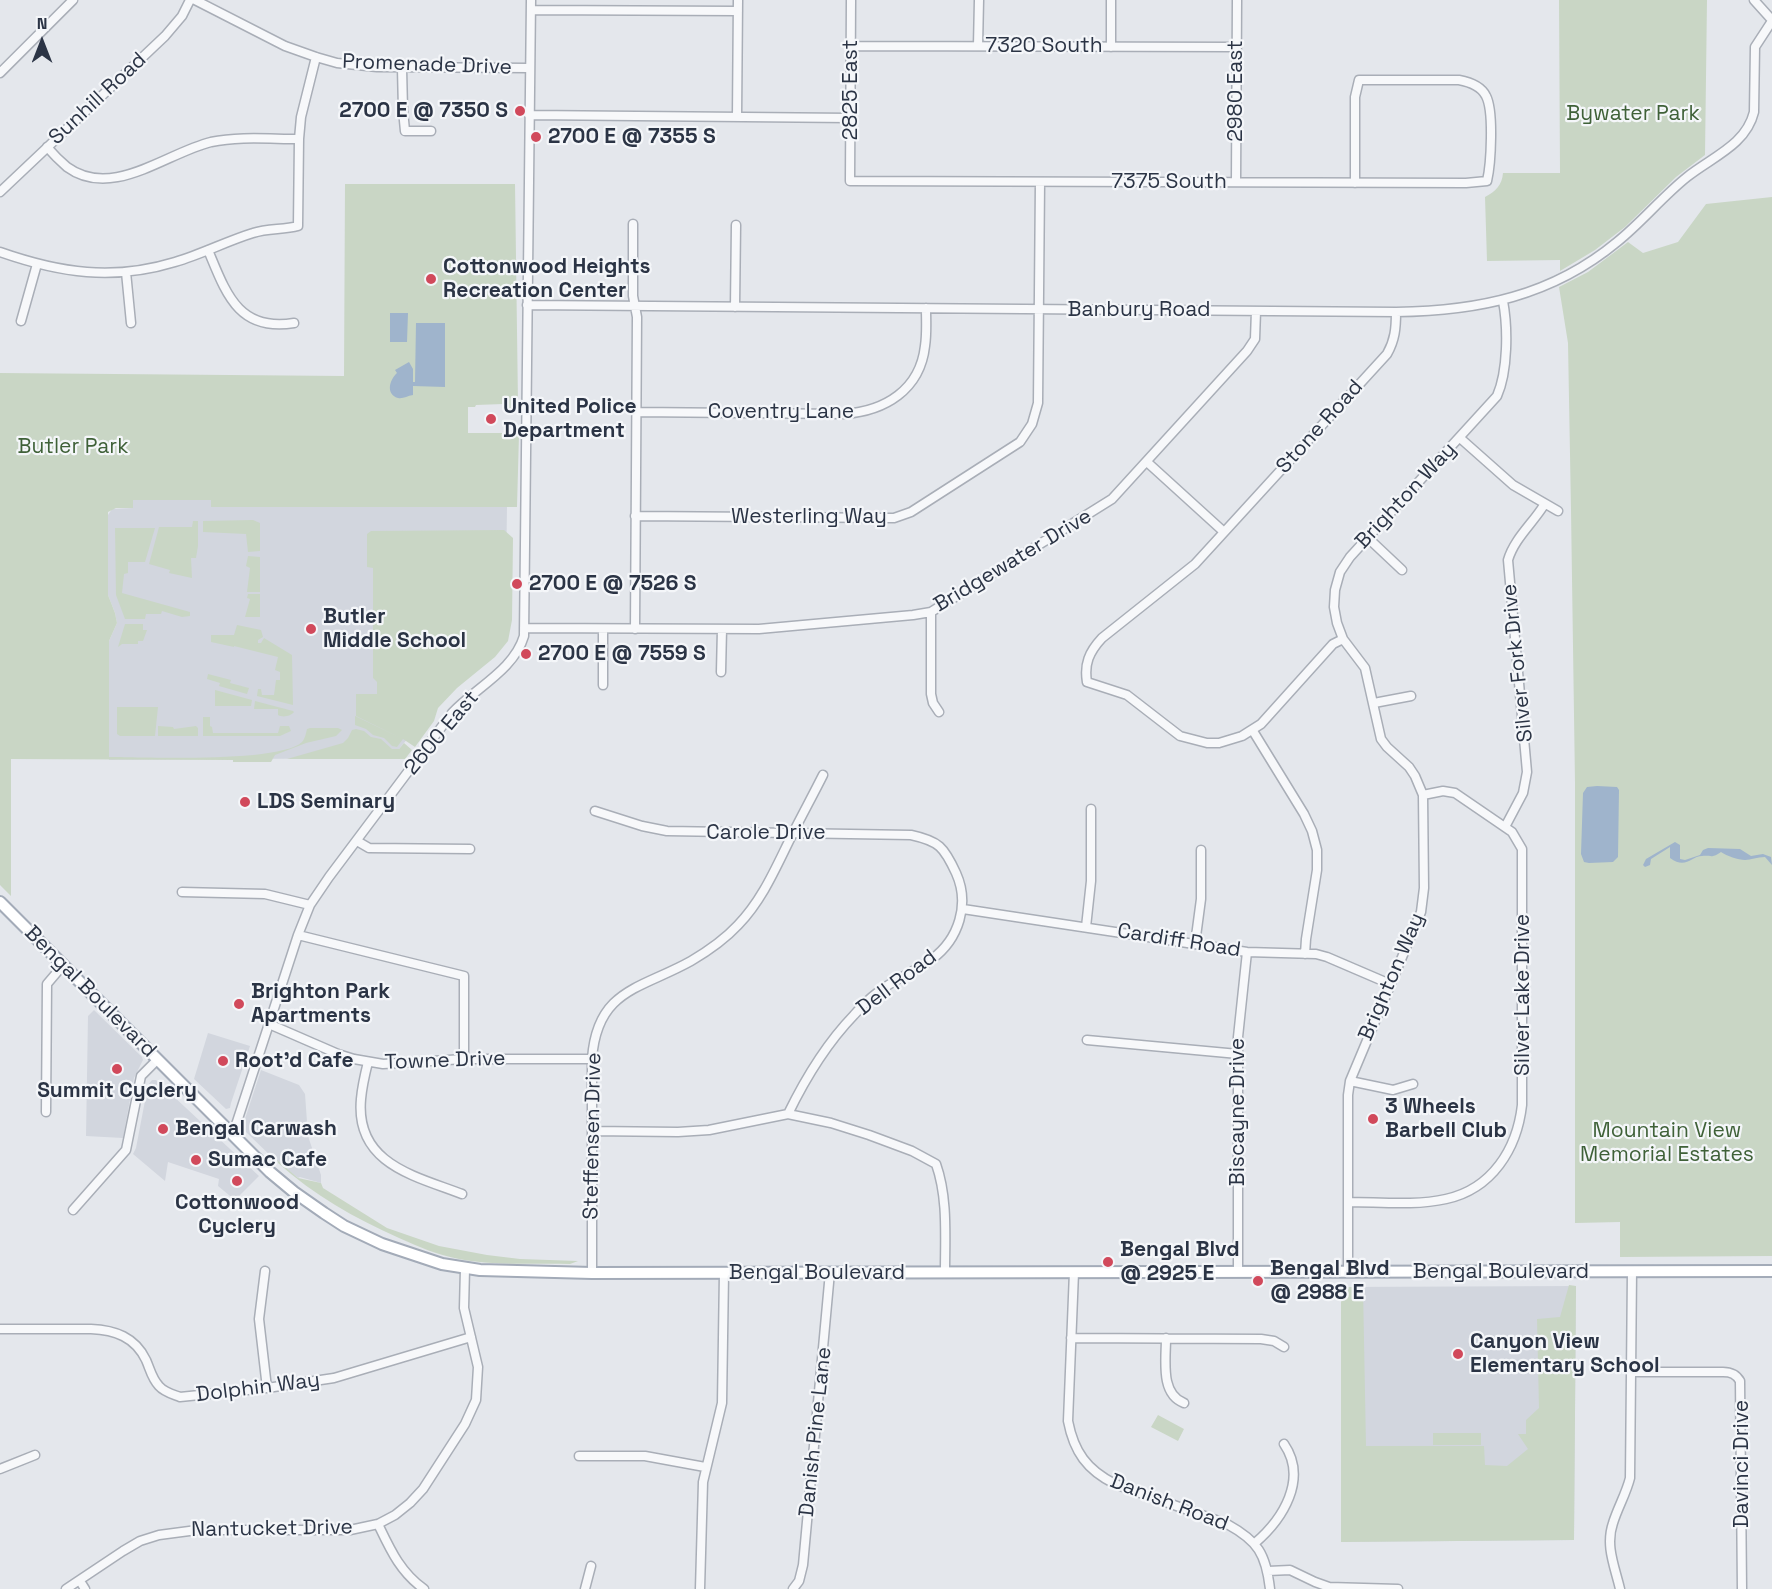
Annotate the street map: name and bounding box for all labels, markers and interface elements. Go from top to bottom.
north arrow [12,12,72,72]
text: N [37,13,47,34]
street label: 7320 South [985,33,1103,59]
street label: 2825 East [838,40,864,140]
street label: 2980 East [1223,40,1249,142]
street label: Sunhill Road [44,48,152,150]
street label: Promenade Drive [342,49,512,81]
place label: 2700 E @ 7350 S [339,98,508,124]
park label: Bywater Park [1566,101,1700,127]
marker: 2700 E @ 7350 S [513,104,527,118]
place label: 2700 E @ 7355 S [548,124,716,150]
marker: 2700 E @ 7355 S [529,130,543,144]
street label: 7375 South [1111,169,1227,195]
place label: Cottonwood Heights Recreation Center [443,254,651,304]
marker: Cottonwood Heights Recreation Center [424,272,438,286]
street label: Banbury Road [1068,297,1210,323]
street label: Stone Road [1271,375,1369,479]
place label: United Police Department [503,394,637,444]
street label: Coventry Lane [708,399,854,425]
marker: United Police Department [484,412,498,426]
park label: Butler Park [18,434,128,460]
street label: Brighton Way [1350,438,1462,554]
street label: Westerling Way [731,504,887,530]
street label: Bridgewater Drive [930,504,1096,618]
place label: 2700 E @ 7526 S [529,571,697,597]
marker: 2700 E @ 7526 S [510,577,524,591]
street label: Silver Fork Drive [1497,583,1539,743]
place label: Butler Middle School [323,604,466,654]
marker: Butler Middle School [304,622,318,636]
place label: 2700 E @ 7559 S [538,641,706,667]
marker: 2700 E @ 7559 S [519,647,533,661]
street label: 2600 East [400,686,484,780]
place label: LDS Seminary [257,789,395,815]
marker: LDS Seminary [238,795,252,809]
street label: Carole Drive [706,820,826,846]
street label: Brighton Way [1354,909,1430,1045]
street label: Silver Lake Drive [1510,914,1536,1076]
street label: Cardiff Road [1115,919,1243,963]
street label: Bengal Boulevard [19,921,161,1063]
street label: Dell Road [852,945,942,1021]
place label: Brighton Park Apartments [251,979,390,1029]
marker: Brighton Park Apartments [232,997,246,1011]
street label: Biscayne Drive [1225,1038,1251,1186]
street label: Towne Drive [384,1046,506,1076]
place label: Root'd Cafe [235,1048,354,1074]
street label: Steffensen Drive [579,1052,607,1220]
marker: Root'd Cafe [216,1054,230,1068]
marker: Summit Cyclery [110,1062,124,1076]
place label: Summit Cyclery [37,1078,197,1104]
place label: 3 Wheels Barbell Club [1385,1094,1507,1144]
marker: 3 Wheels Barbell Club [1366,1112,1380,1126]
place label: Bengal Carwash [175,1116,337,1142]
park label: Mountain View Memorial Estates [1580,1118,1754,1168]
marker: Bengal Carwash [156,1122,170,1136]
place label: Sumac Cafe [208,1147,327,1173]
marker: Sumac Cafe [189,1153,203,1167]
marker: Cottonwood Cyclery [230,1174,244,1188]
place label: Cottonwood Cyclery [175,1190,299,1240]
place label: Bengal Blvd @ 2925 E [1120,1237,1240,1287]
marker: Bengal Blvd @ 2925 E [1101,1255,1115,1269]
place label: Bengal Blvd @ 2988 E [1270,1256,1390,1306]
street label: Bengal Boulevard [1413,1259,1589,1285]
street label: Bengal Boulevard [729,1260,905,1286]
marker: Bengal Blvd @ 2988 E [1251,1274,1265,1288]
place label: Canyon View Elementary School [1470,1329,1660,1379]
street label: Danish Pine Lane [795,1346,837,1518]
marker: Canyon View Elementary School [1451,1347,1465,1361]
street label: Dolphin Way [195,1368,321,1408]
street label: Davinci Drive [1729,1400,1755,1528]
street label: Danish Road [1106,1469,1232,1537]
street label: Nantucket Drive [191,1515,353,1543]

